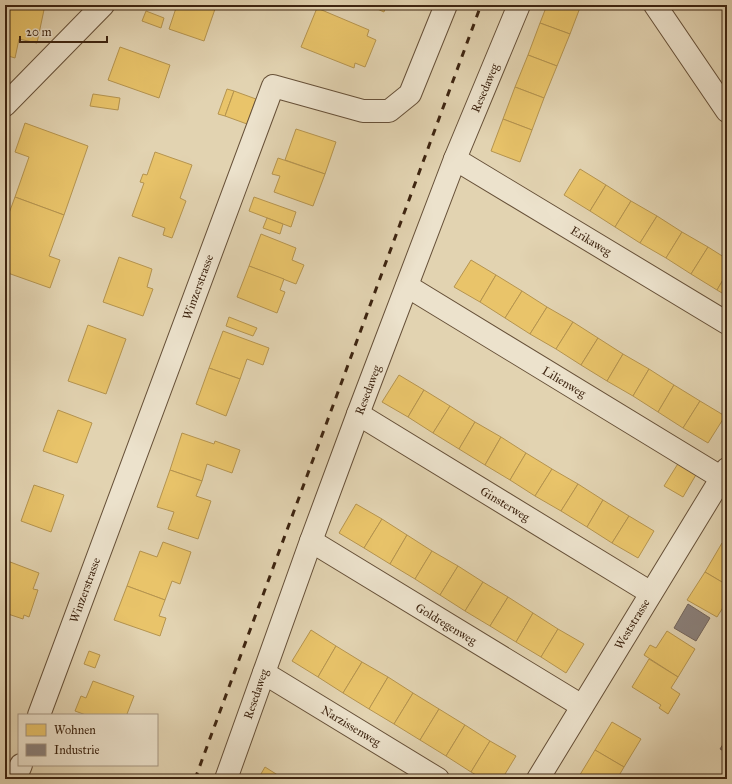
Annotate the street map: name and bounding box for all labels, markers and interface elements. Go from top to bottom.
scale bar [20,18,107,44]
text: 20 m [26,25,52,39]
street label: Resedaweg [468,61,503,115]
street label: Erikaweg [567,223,614,260]
street label: Winzerstrasse [180,253,216,321]
street label: Resedaweg [352,363,385,417]
street label: Lilienweg [539,364,589,402]
street label: Ginsterweg [477,484,533,525]
street label: Winzerstrasse [67,556,103,624]
street label: Weststrasse [611,596,653,652]
street label: Goldregenweg [412,600,479,649]
street label: Resedaweg [241,667,272,721]
street label: Narzissenweg [318,703,384,750]
legend [18,714,158,766]
text: Wohnen [54,723,96,737]
text: Industrie [54,743,99,757]

